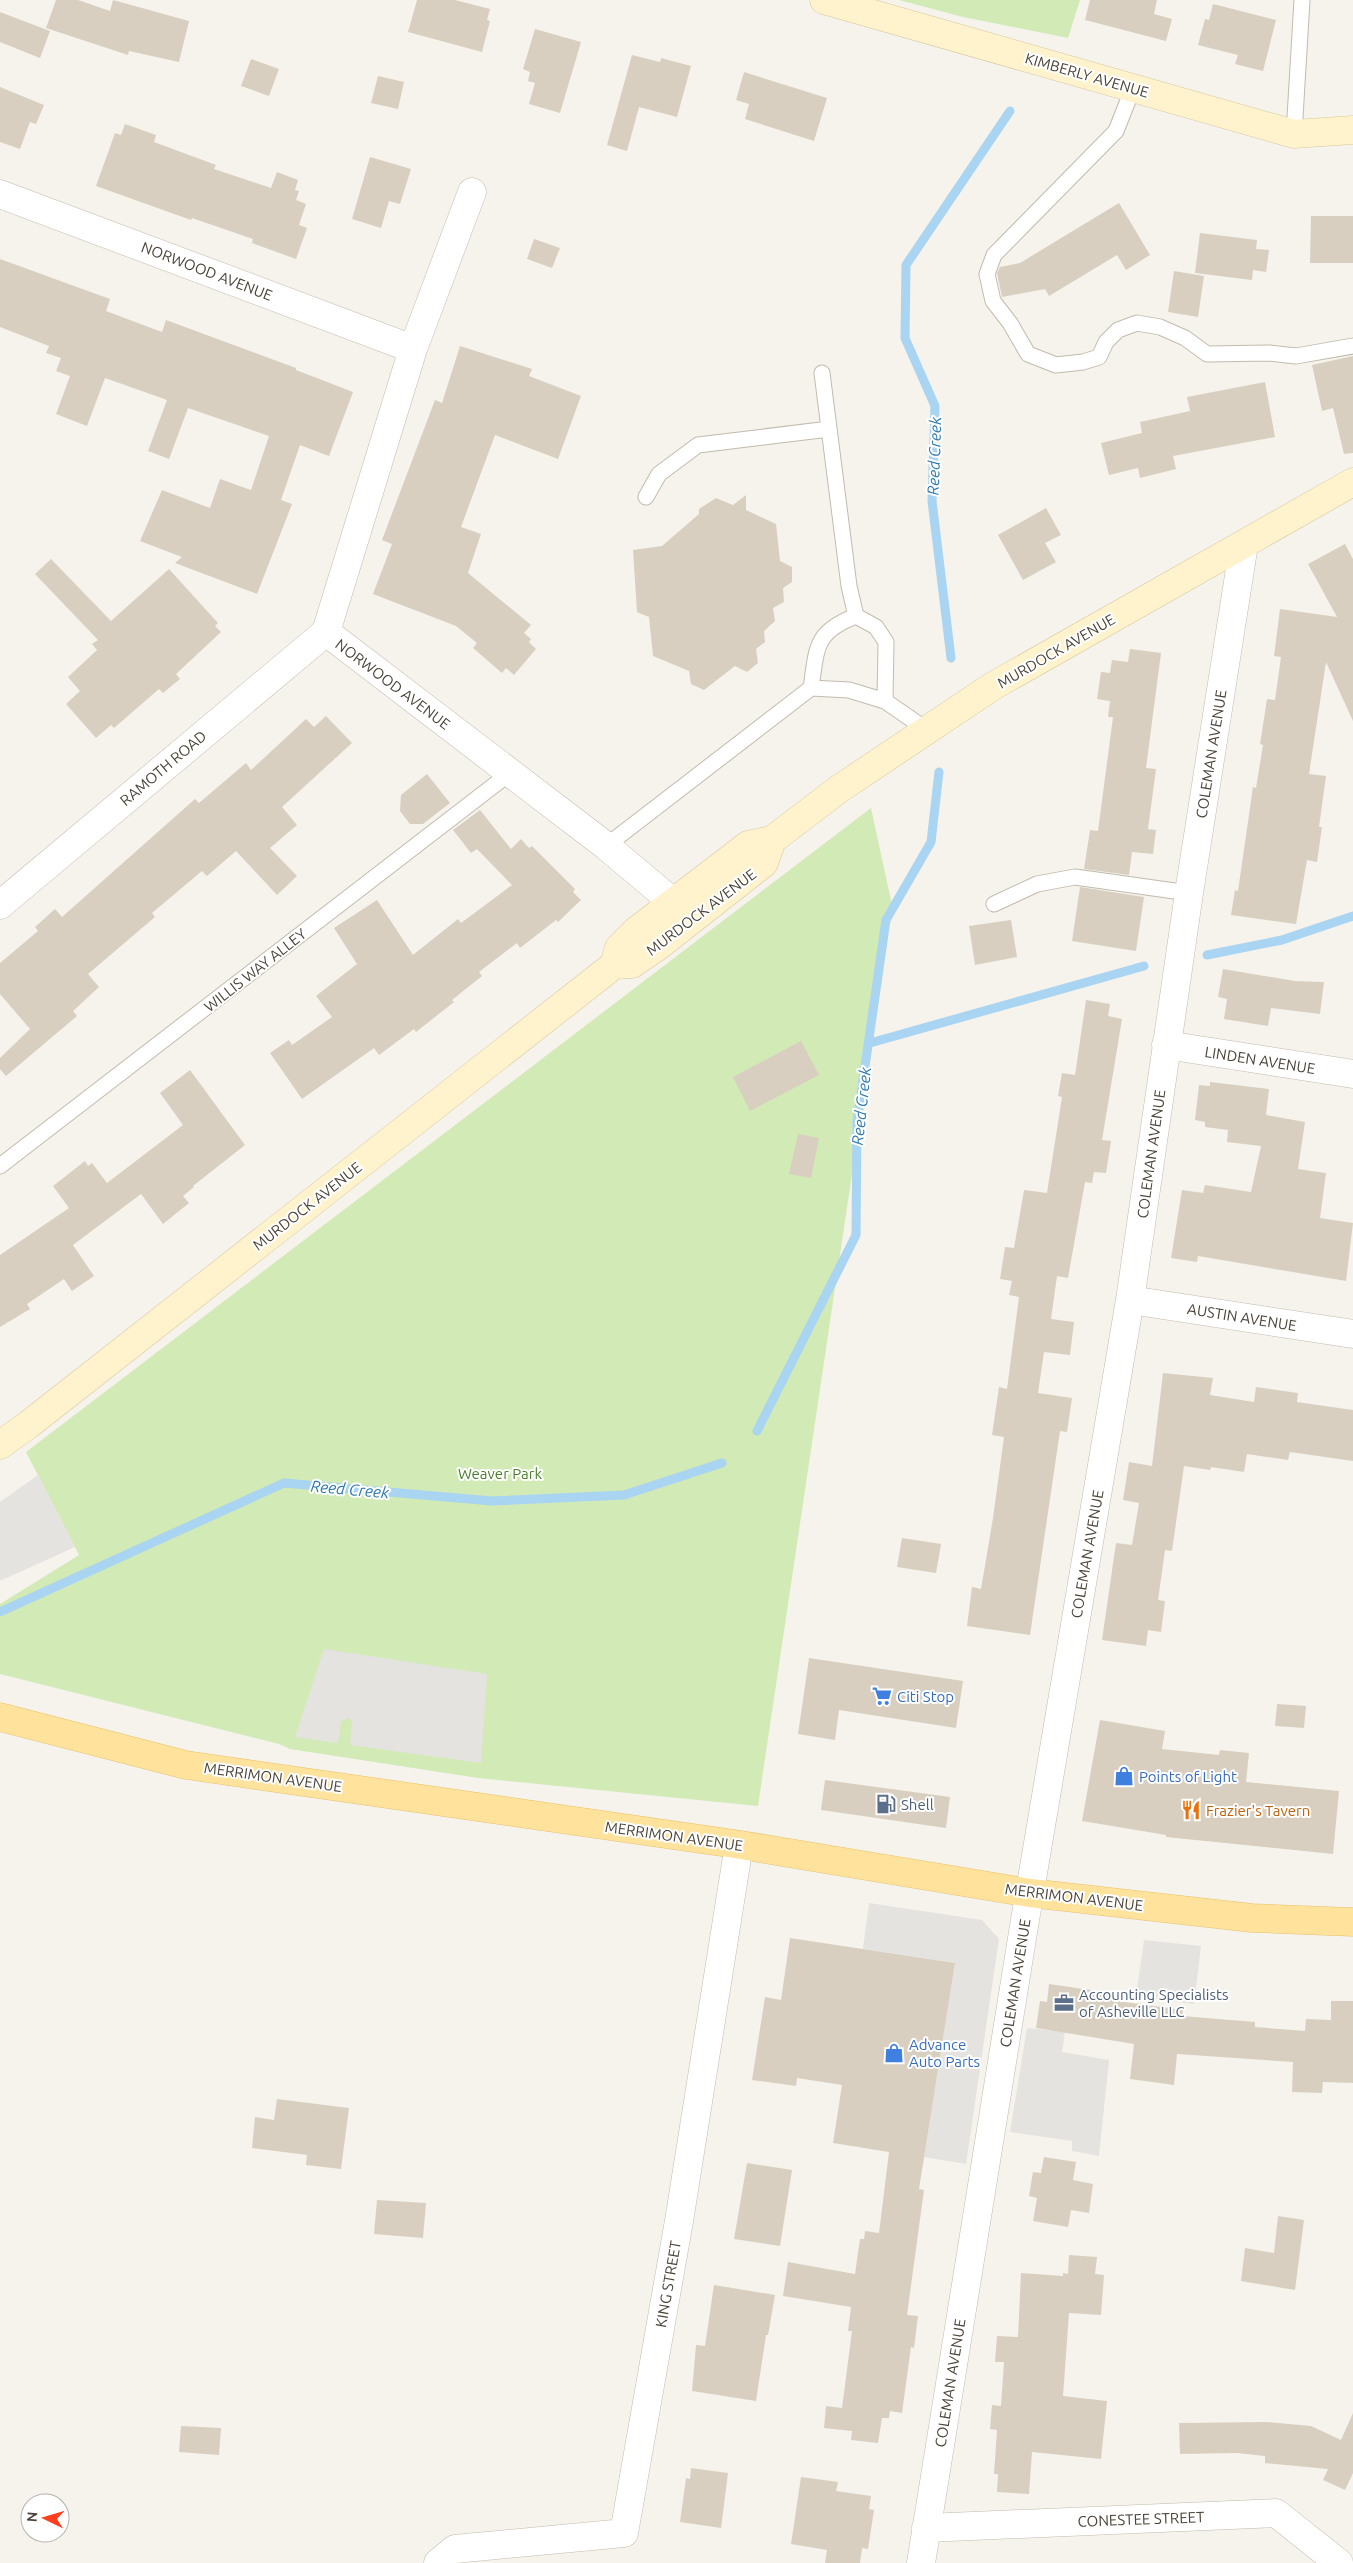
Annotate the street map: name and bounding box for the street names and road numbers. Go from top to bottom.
street label: KIMBERLY AVENUE [1023,49,1151,101]
street label: NORWOOD AVENUE [139,238,275,304]
street label: MURDOCK AVENUE [994,610,1118,692]
street label: NORWOOD AVENUE [332,635,454,733]
street label: COLEMAN AVENUE [1192,689,1230,819]
street label: RAMOTH ROAD [116,727,210,809]
street label: MURDOCK AVENUE [643,865,759,959]
street label: WILLIS WAY ALLEY [201,925,310,1015]
street label: LINDEN AVENUE [1204,1043,1316,1077]
street label: COLEMAN AVENUE [1134,1088,1168,1220]
street label: MURDOCK AVENUE [249,1158,365,1254]
street label: AUSTIN AVENUE [1186,1300,1298,1334]
street label: COLEMAN AVENUE [1067,1489,1107,1619]
street label: MERRIMON AVENUE [203,1759,343,1795]
street label: MERRIMON AVENUE [604,1818,744,1854]
street label: MERRIMON AVENUE [1004,1880,1144,1914]
street label: COLEMAN AVENUE [996,1918,1034,2048]
street label: KING STREET [652,2239,684,2329]
street label: COLEMAN AVENUE [931,2318,969,2448]
street label: CONESTEE STREET [1077,2508,1205,2530]

